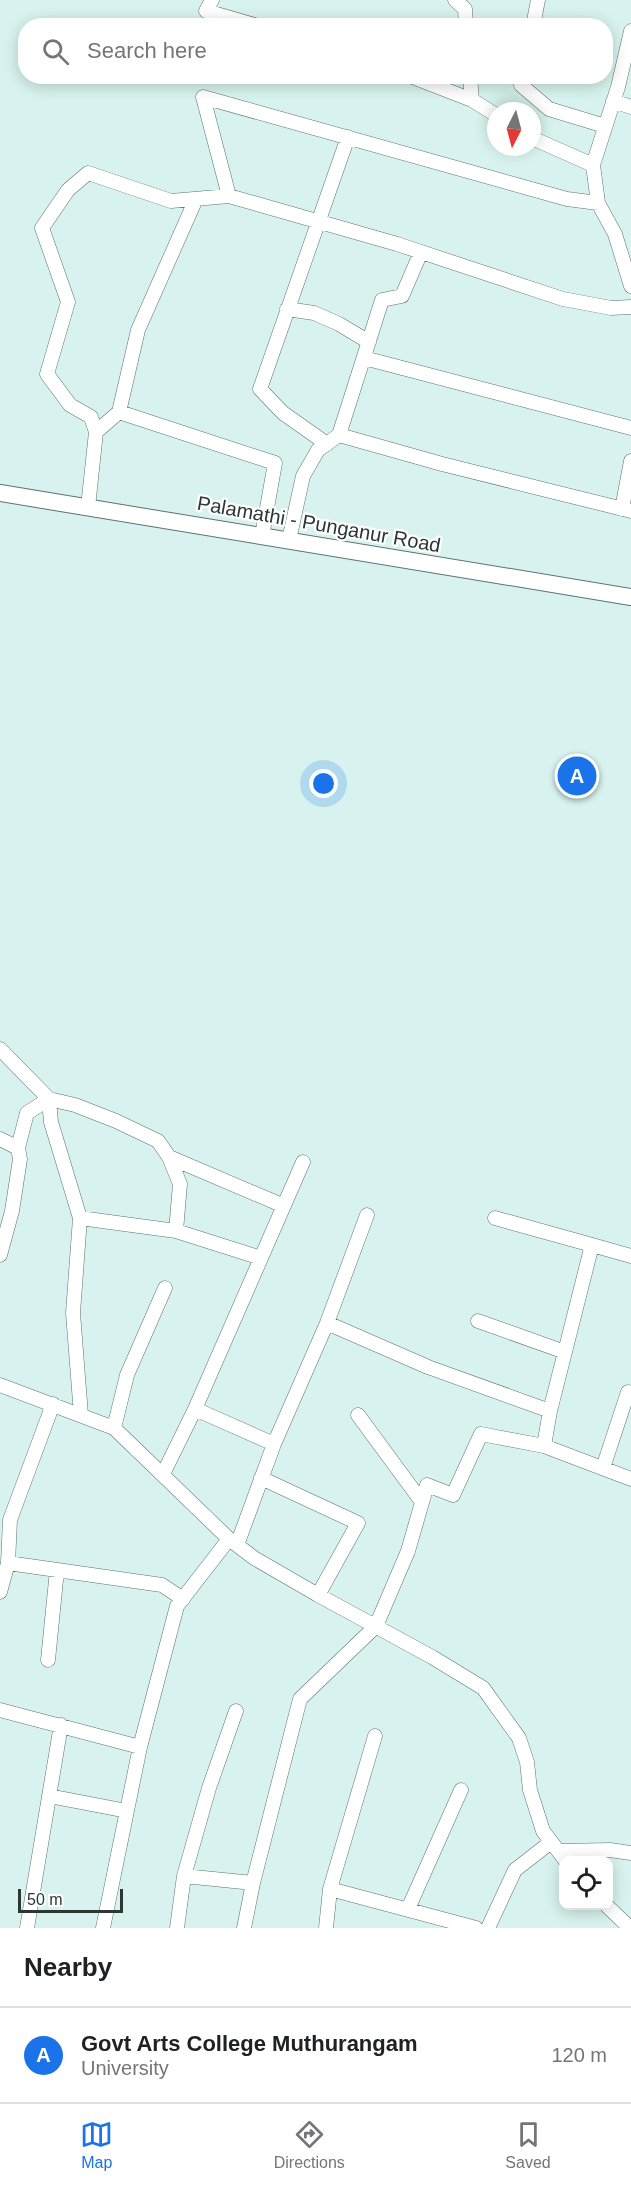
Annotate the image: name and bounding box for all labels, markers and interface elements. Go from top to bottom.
search box [18,18,613,84]
icon: search [39,35,72,68]
text: Search here [87,38,207,63]
north arrow [487,102,541,156]
street label: Palamathi - Punganur Road [196,492,442,556]
pin: A [558,754,596,798]
your location [309,769,338,798]
map controls [559,1856,613,1910]
button: locate [559,1856,613,1910]
scale bar [18,1886,123,1914]
text: 50 m [27,1891,63,1908]
text: Nearby [24,1952,112,1982]
text: Govt Arts College Muthurangam [81,2031,418,2056]
text: A [36,2044,51,2066]
text: 120 m [551,2044,607,2066]
text: University [81,2057,169,2079]
tab: Map [80,2118,113,2172]
tab: Directions [274,2118,345,2172]
tab: Saved [505,2118,551,2172]

